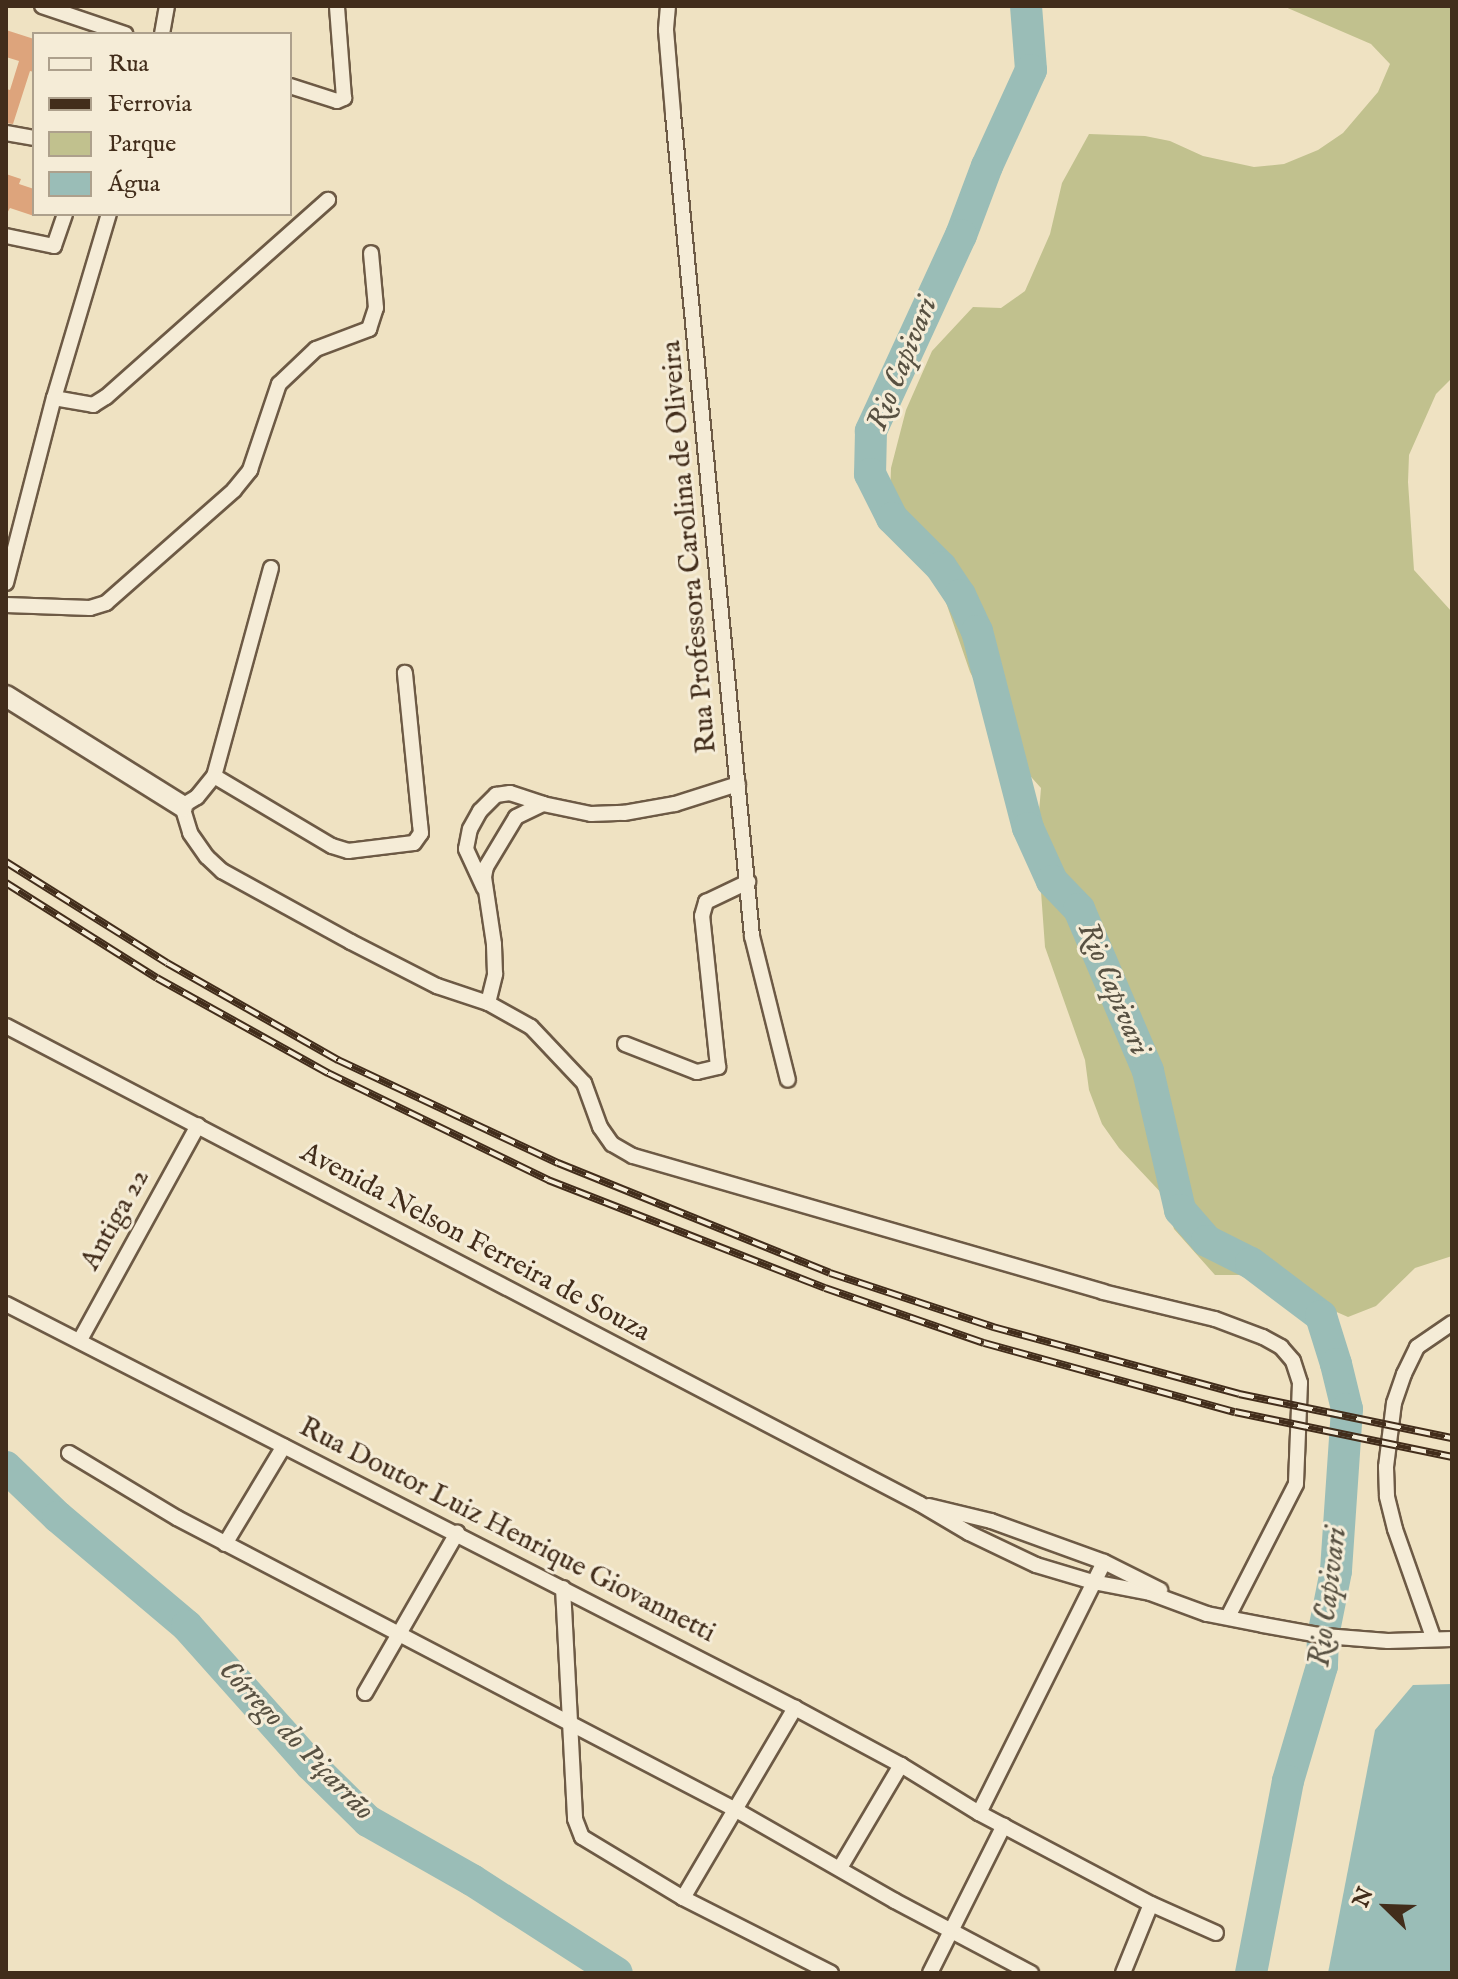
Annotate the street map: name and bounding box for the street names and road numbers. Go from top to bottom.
street label: Rua Professora Carolina de Oliveira [655,339,725,755]
street label: Avenida Nelson Ferreira de Souza [294,1136,656,1350]
street label: Antiga 22 [75,1164,157,1276]
street label: Rua Doutor Luiz Henrique Giovannetti [293,1411,721,1651]

